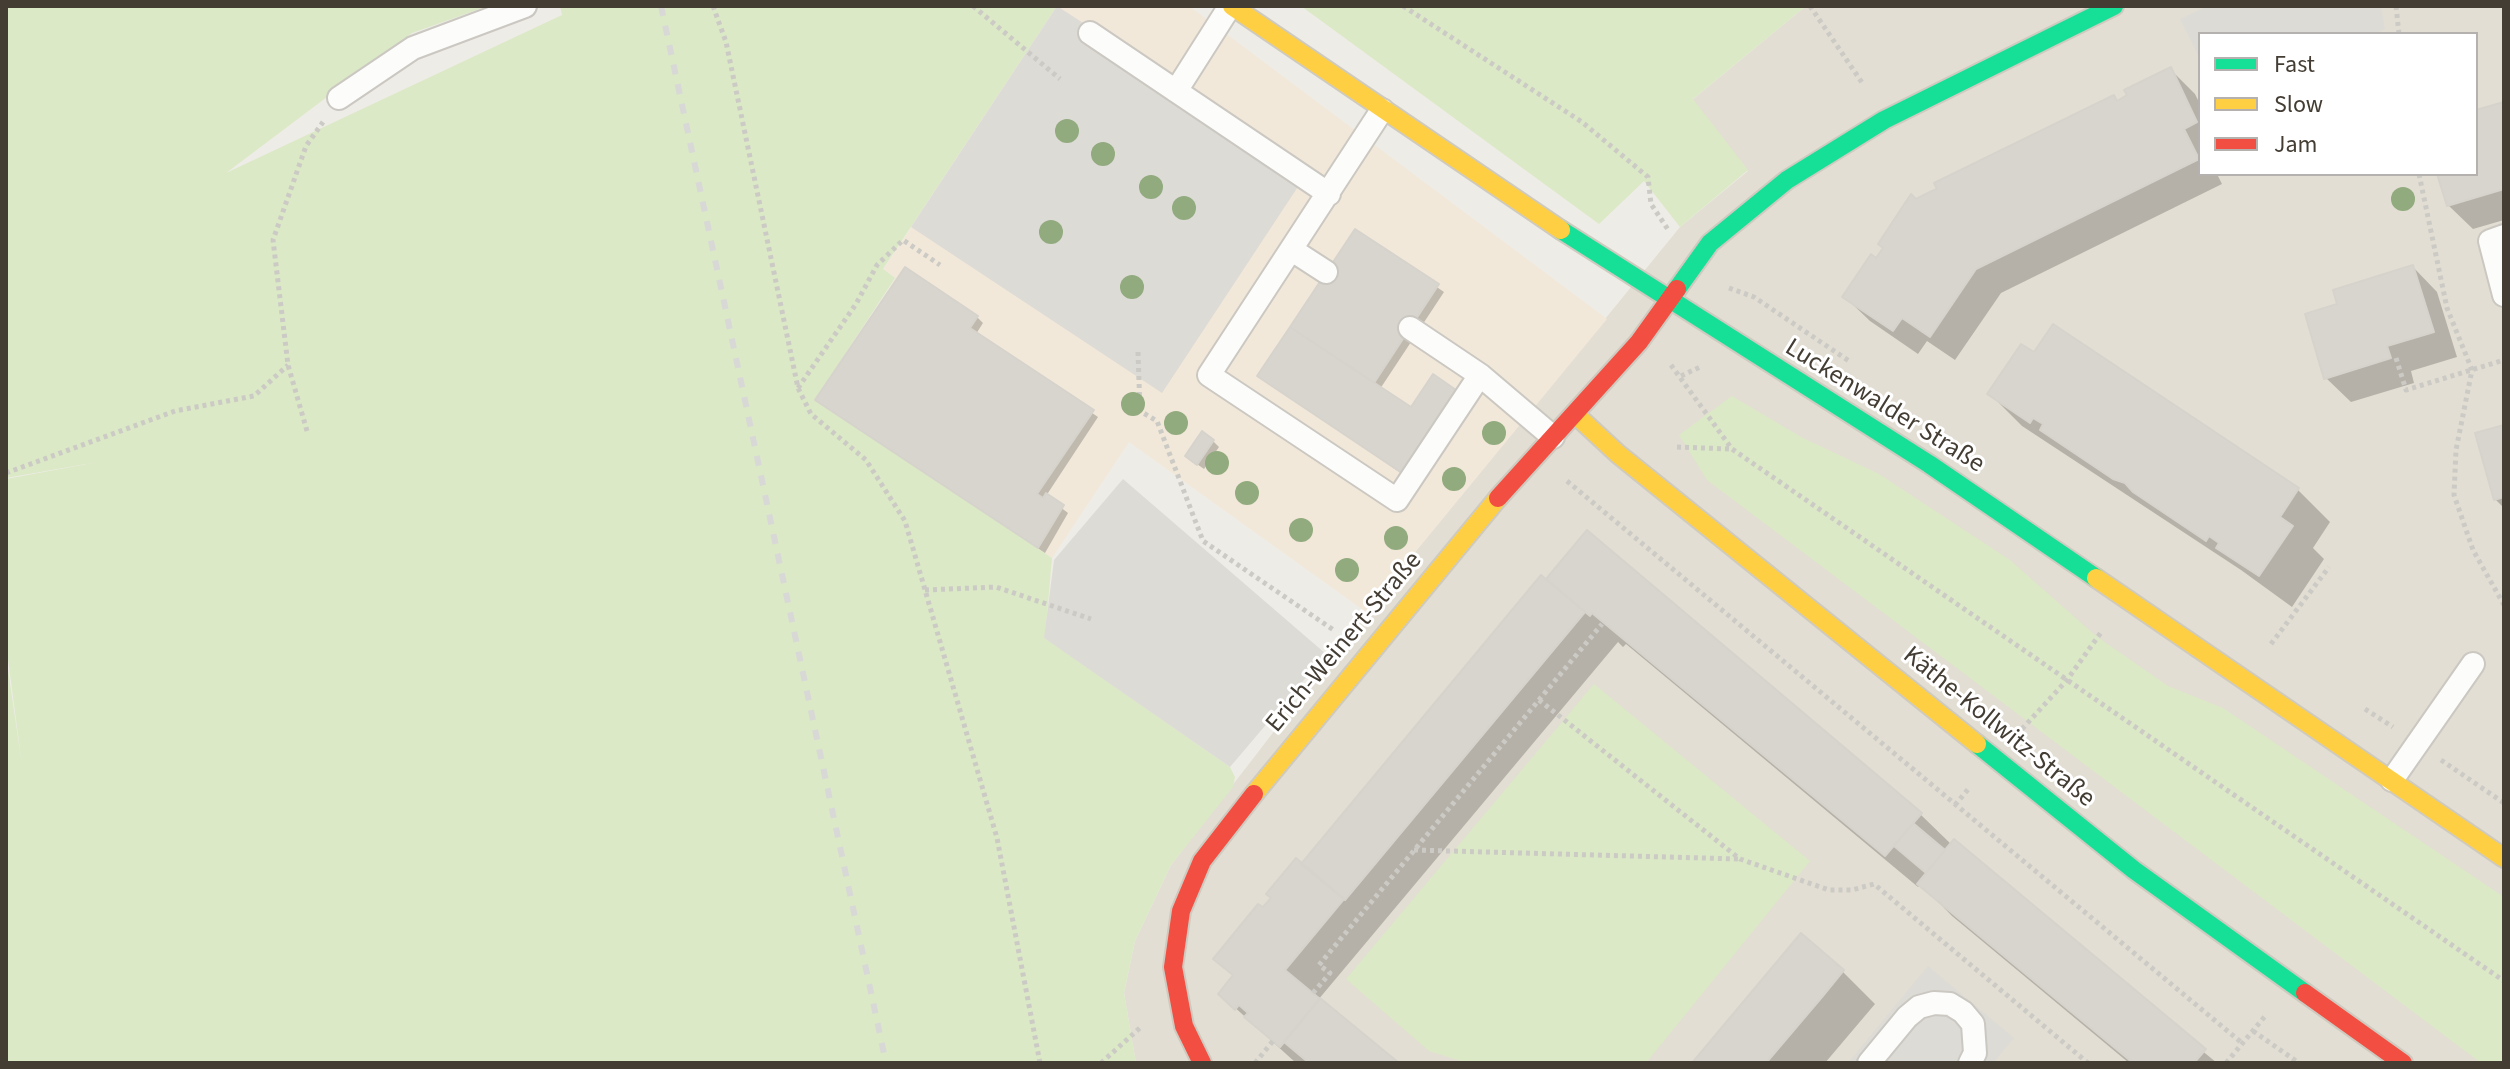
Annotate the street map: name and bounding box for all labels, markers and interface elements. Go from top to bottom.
legend [2198,32,2478,176]
text: Fast [2274,47,2315,82]
text: Slow [2274,87,2323,122]
text: Jam [2274,127,2318,162]
street label: Luckenwalder Straße [1779,333,1989,481]
street label: Erich-Weinert-Straße [1260,546,1430,740]
street label: Käthe-Kollwitz-Straße [1896,641,2100,815]

